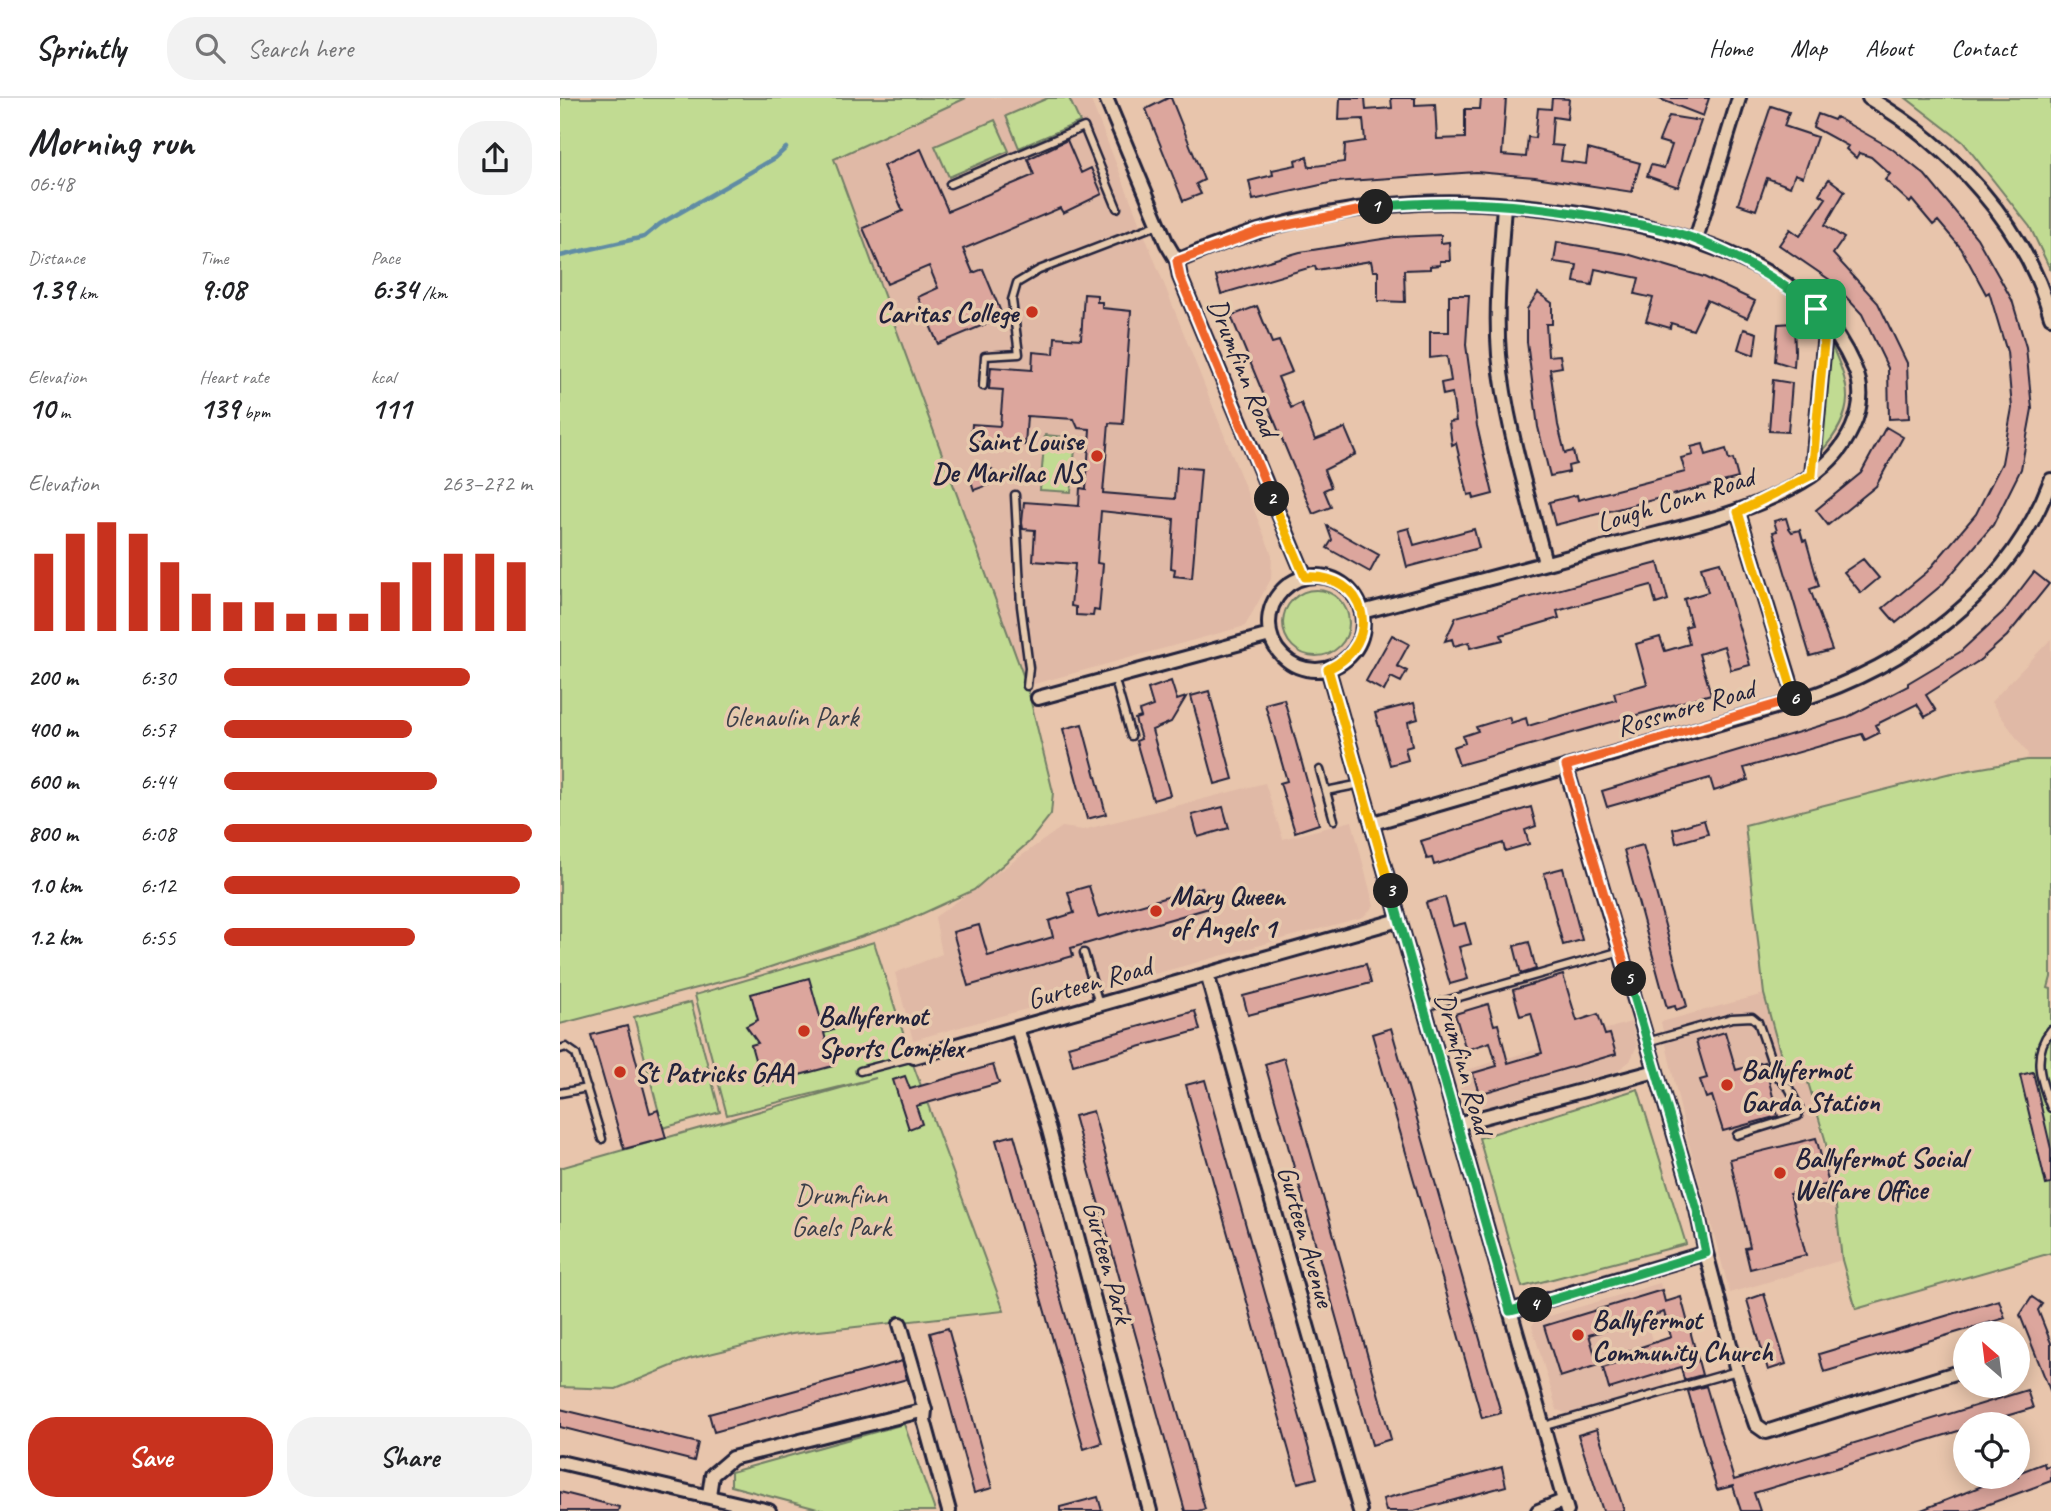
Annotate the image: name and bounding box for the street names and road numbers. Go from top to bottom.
street label: Drumfinn Road [1200,293,1289,445]
street label: Lough Conn Road [1592,458,1762,540]
street label: Rossmore Road [1612,670,1762,744]
street label: Gurteen Road [1023,947,1159,1017]
street label: Drumfinn Road [1428,988,1503,1142]
street label: Gurteen Avenue [1270,1161,1344,1313]
street label: Gurteen Park [1075,1197,1142,1329]

